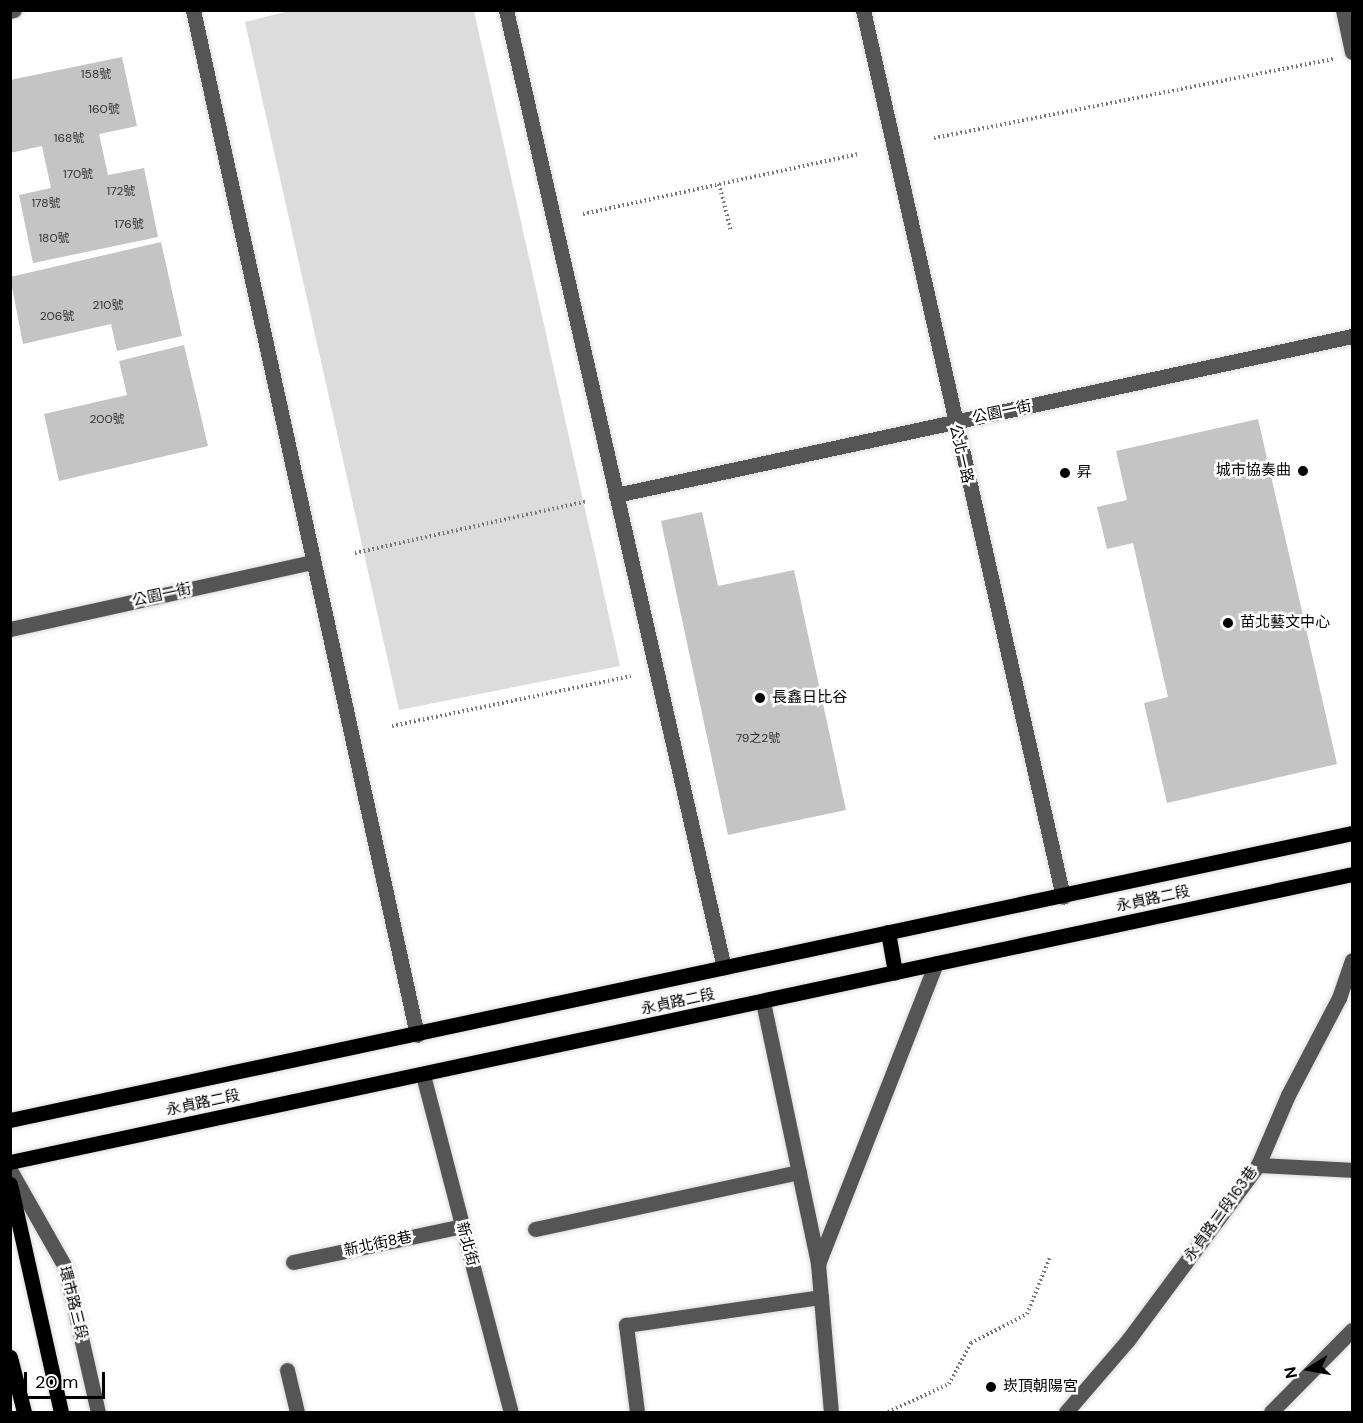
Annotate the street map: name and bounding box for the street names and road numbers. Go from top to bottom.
street label: 公園一街 [971,397,1033,427]
street label: 公北一路 [945,423,977,485]
street label: 公園一街 [131,580,193,610]
street label: 永貞路二段 [1114,882,1192,916]
street label: 永貞路二段 [639,985,717,1019]
street label: 永貞路二段 [164,1086,242,1120]
street label: 永貞路二段163巷 [1181,1163,1261,1265]
street label: 新北街 [452,1220,482,1268]
street label: 新北街8巷 [342,1228,414,1260]
street label: 環市路三段 [55,1264,91,1342]

